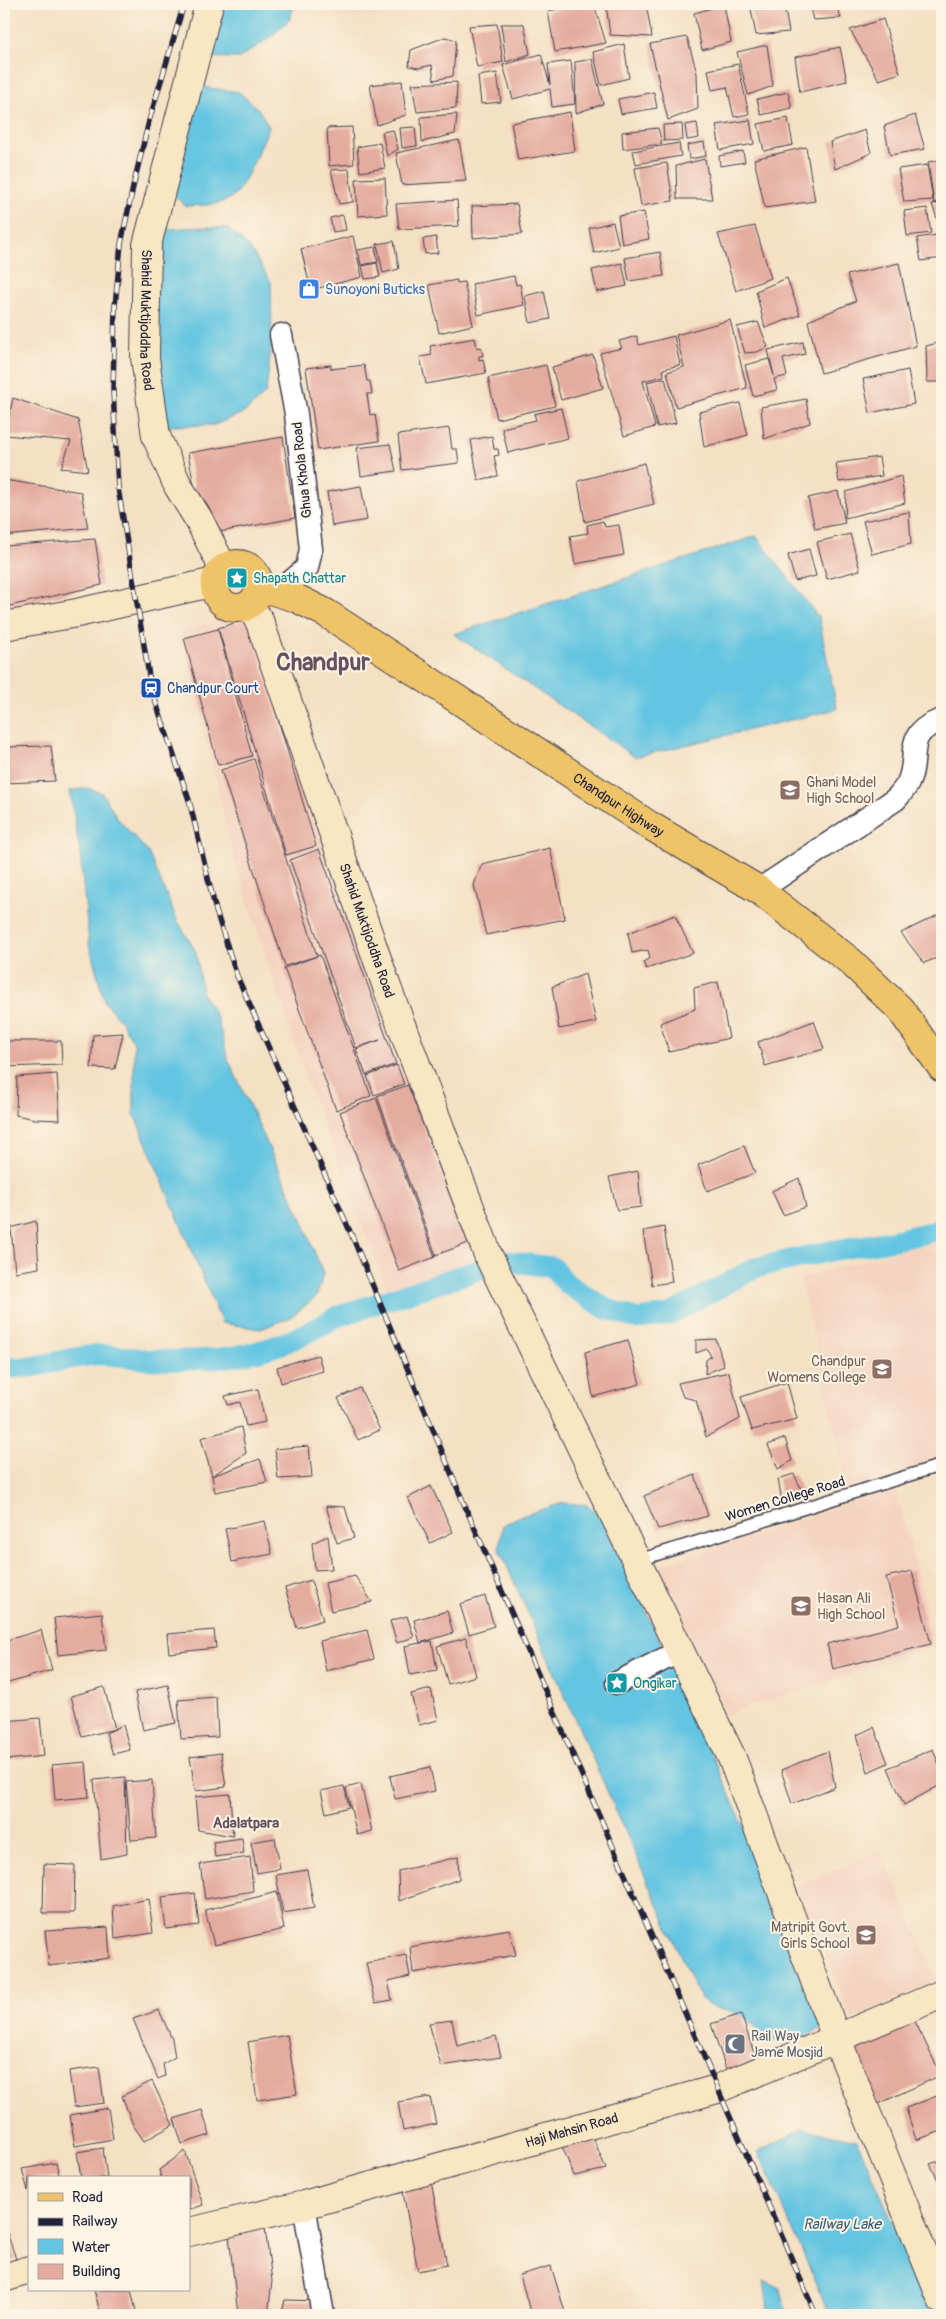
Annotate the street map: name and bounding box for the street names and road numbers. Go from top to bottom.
street label: Shahid Muktijoddha Road [136,249,158,392]
street label: Ghua Khola Road [288,421,316,519]
street label: Chandpur Highway [570,769,667,840]
street label: Shahid Muktijoddha Road [336,861,399,1000]
street label: Women College Road [723,1473,847,1525]
street label: Haji Mahsin Road [523,2109,620,2151]

